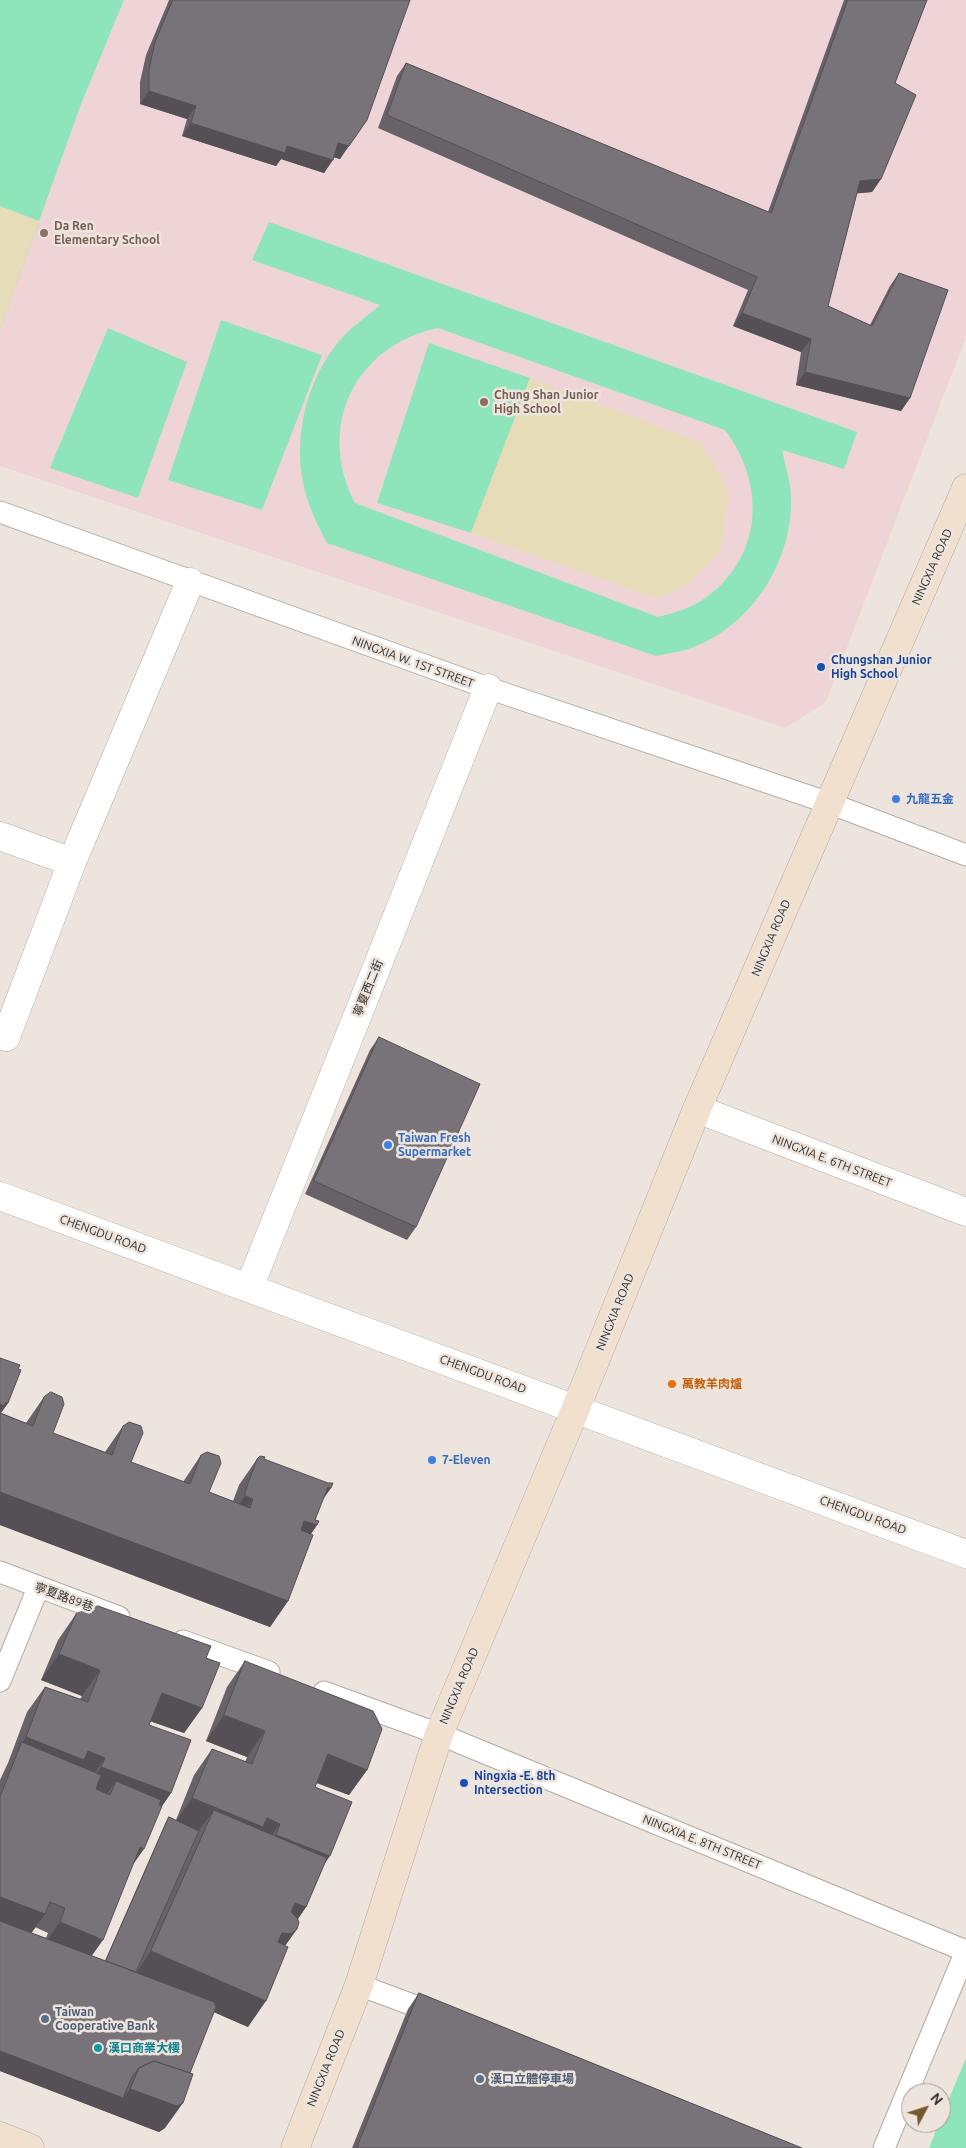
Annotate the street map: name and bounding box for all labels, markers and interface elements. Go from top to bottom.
place label: Da Ren Elementary School [54,219,160,247]
marker: Da Ren Elementary School [38,227,50,239]
place label: Chung Shan Junior High School [494,388,599,416]
marker: Chung Shan Junior High School [478,396,490,408]
street label: NINGXIA ROAD [909,527,955,607]
street label: NINGXIA W. 1ST STREET [350,633,476,691]
place label: Chungshan Junior High School [831,653,932,681]
marker: Chungshan Junior High School [815,661,827,673]
place label: 九龍五金 [906,792,954,806]
marker: 九龍五金 [890,793,902,805]
street label: NINGXIA ROAD [748,897,794,979]
street label: 寧夏西二街 [350,957,386,1019]
place label: Taiwan Fresh Supermarket [398,1131,471,1159]
street label: NINGXIA E. 6TH STREET [770,1132,894,1190]
marker: Taiwan Fresh Supermarket [382,1139,394,1151]
street label: CHENGDU ROAD [58,1212,148,1256]
street label: NINGXIA ROAD [593,1271,637,1353]
street label: CHENGDU ROAD [438,1352,528,1396]
place label: 萬教羊肉爐 [682,1377,742,1391]
marker: 萬教羊肉爐 [666,1378,678,1390]
place label: 7-Eleven [442,1453,491,1467]
marker: 7-Eleven [426,1454,438,1466]
street label: CHENGDU ROAD [818,1493,908,1537]
street label: 寧夏路89巷 [33,1580,95,1614]
street label: NINGXIA ROAD [436,1645,482,1727]
place label: Ningxia -E. 8th Intersection [474,1769,555,1797]
marker: Ningxia -E. 8th Intersection [458,1777,470,1789]
street label: NINGXIA E. 8TH STREET [641,1812,763,1872]
place label: Taiwan Cooperative Bank [55,2005,155,2033]
marker: Taiwan Cooperative Bank [39,2013,51,2025]
street label: NINGXIA ROAD [304,2027,348,2109]
place label: 漢口商業大樓 [108,2041,180,2055]
marker: 漢口商業大樓 [92,2042,104,2054]
place label: 漢口立體停車場 [490,2072,574,2086]
marker: 漢口立體停車場 [474,2073,486,2085]
north arrow [901,2083,951,2133]
text: N [927,2090,946,2108]

